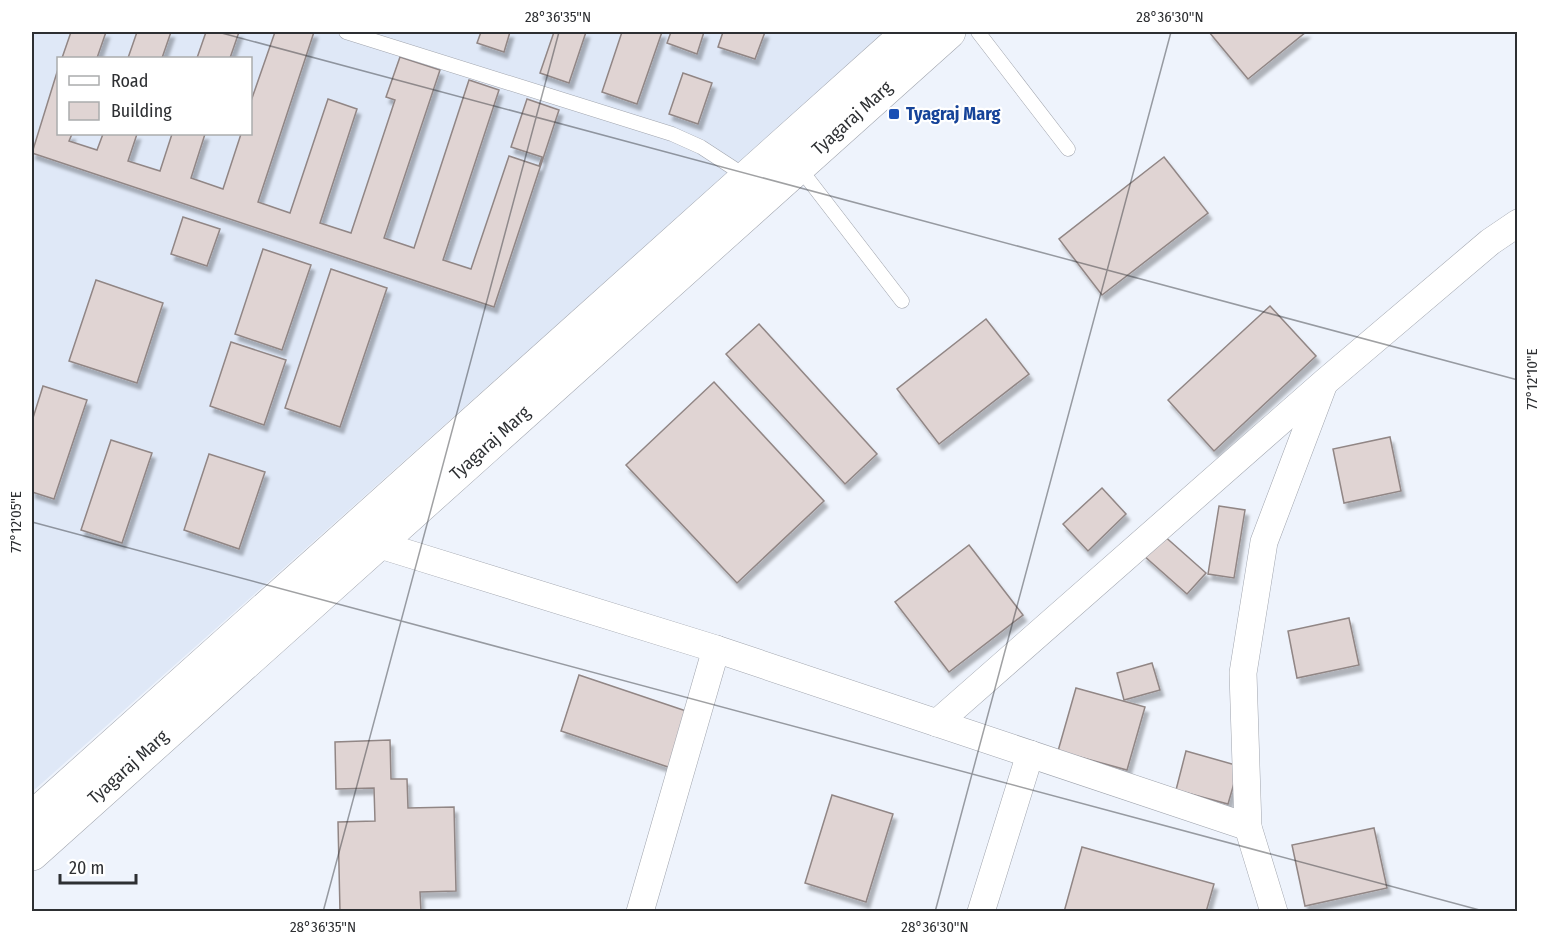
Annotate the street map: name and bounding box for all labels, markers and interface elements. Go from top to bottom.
text: 28°36'35"N [525,8,591,26]
text: 28°36'30"N [1136,8,1204,26]
legend [57,57,252,135]
text: Road [111,70,148,92]
street label: Tyagaraj Marg [807,76,897,160]
text: Building [111,100,172,122]
place label: Tyagraj Marg [906,103,1001,125]
marker: Tyagraj Marg [887,107,901,121]
text: 77°12'10"E [1523,348,1541,410]
street label: Tyagaraj Marg [445,401,535,485]
text: 77°12'05"E [7,491,25,553]
street label: Tyagaraj Marg [83,725,173,809]
scale bar [60,847,136,885]
text: 20 m [69,857,104,879]
text: 28°36'35"N [290,918,356,936]
text: 28°36'30"N [901,918,969,936]

